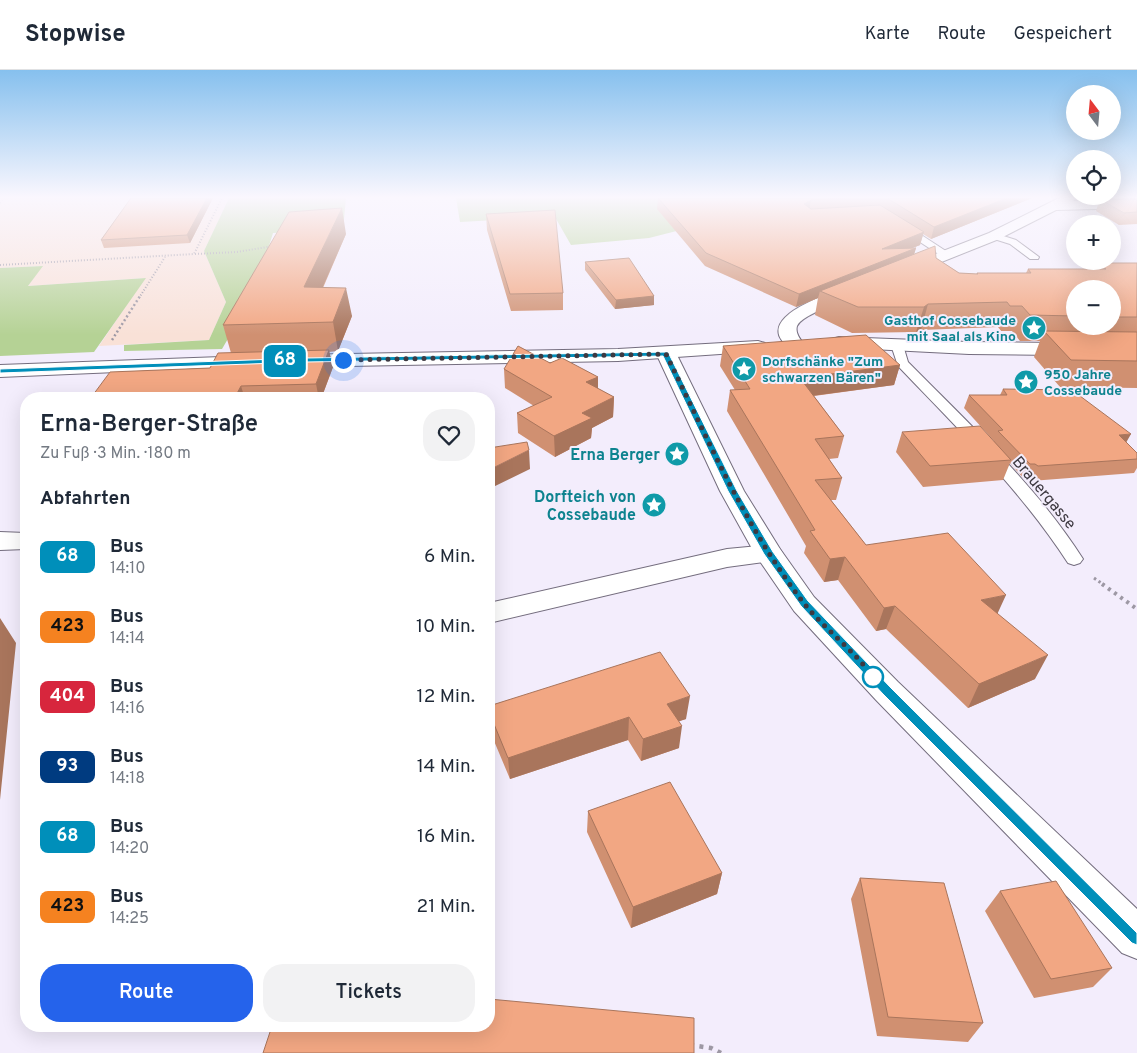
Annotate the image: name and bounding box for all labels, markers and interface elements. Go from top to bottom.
text: Stopwise [25,20,126,50]
text: Karte [865,23,910,46]
text: Route [938,23,986,46]
text: Gespeichert [1014,23,1112,46]
north arrow [1066,85,1121,140]
map controls [1066,85,1121,335]
button: locate [1066,150,1121,205]
button: + [1066,215,1121,270]
button: − [1066,280,1121,335]
place label: Gasthof Cossebaude mit Saal als Kino [884,313,1016,346]
place icon: Gasthof Cossebaude mit Saal als Kino [1021,315,1047,341]
line badge: 68 [262,345,308,377]
your location [331,348,356,373]
text: 68 [274,349,296,372]
place label: Dorfschänke "Zum schwarzen Bären" [762,354,883,387]
place icon: Dorfschänke "Zum schwarzen Bären" [731,356,757,382]
place label: 950 Jahre Cossebaude [1044,367,1122,400]
place icon: 950 Jahre Cossebaude [1013,369,1039,395]
button: heart [423,409,475,461]
text: Erna-Berger-Straße [40,410,258,440]
place icon: Erna Berger [664,441,690,467]
text: Zu Fuß · 3 Min. · 180 m [40,444,191,464]
place label: Erna Berger [570,446,660,466]
street label: Brauergasse [1007,453,1080,534]
text: Abfahrten [40,487,130,511]
place label: Dorfteich von Cossebaude [534,488,636,526]
place icon: Dorfteich von Cossebaude [641,492,667,518]
text: Bus [110,535,144,559]
text: 68 [56,545,79,568]
text: 6 Min. [424,545,475,569]
text: 14:10 [110,559,145,579]
text: Bus [110,605,144,629]
text: 423 [51,615,84,638]
text: 10 Min. [416,615,475,639]
text: 14:14 [110,629,145,649]
unlabelled marker [862,666,884,688]
text: Bus [110,675,144,699]
text: 404 [50,685,85,708]
text: 12 Min. [417,685,475,709]
text: 14:16 [110,699,145,719]
text: Bus [110,745,144,769]
text: 93 [57,755,78,778]
text: 14 Min. [417,755,475,779]
text: 14:18 [110,769,145,789]
text: Bus [110,815,144,839]
text: 68 [56,825,79,848]
text: 16 Min. [417,825,475,849]
text: 14:20 [110,839,149,859]
text: Bus [110,885,144,909]
text: 423 [51,895,84,918]
text: 21 Min. [417,895,475,919]
text: 14:25 [110,909,149,929]
button: Route [40,964,253,1022]
button: Tickets [263,964,475,1022]

